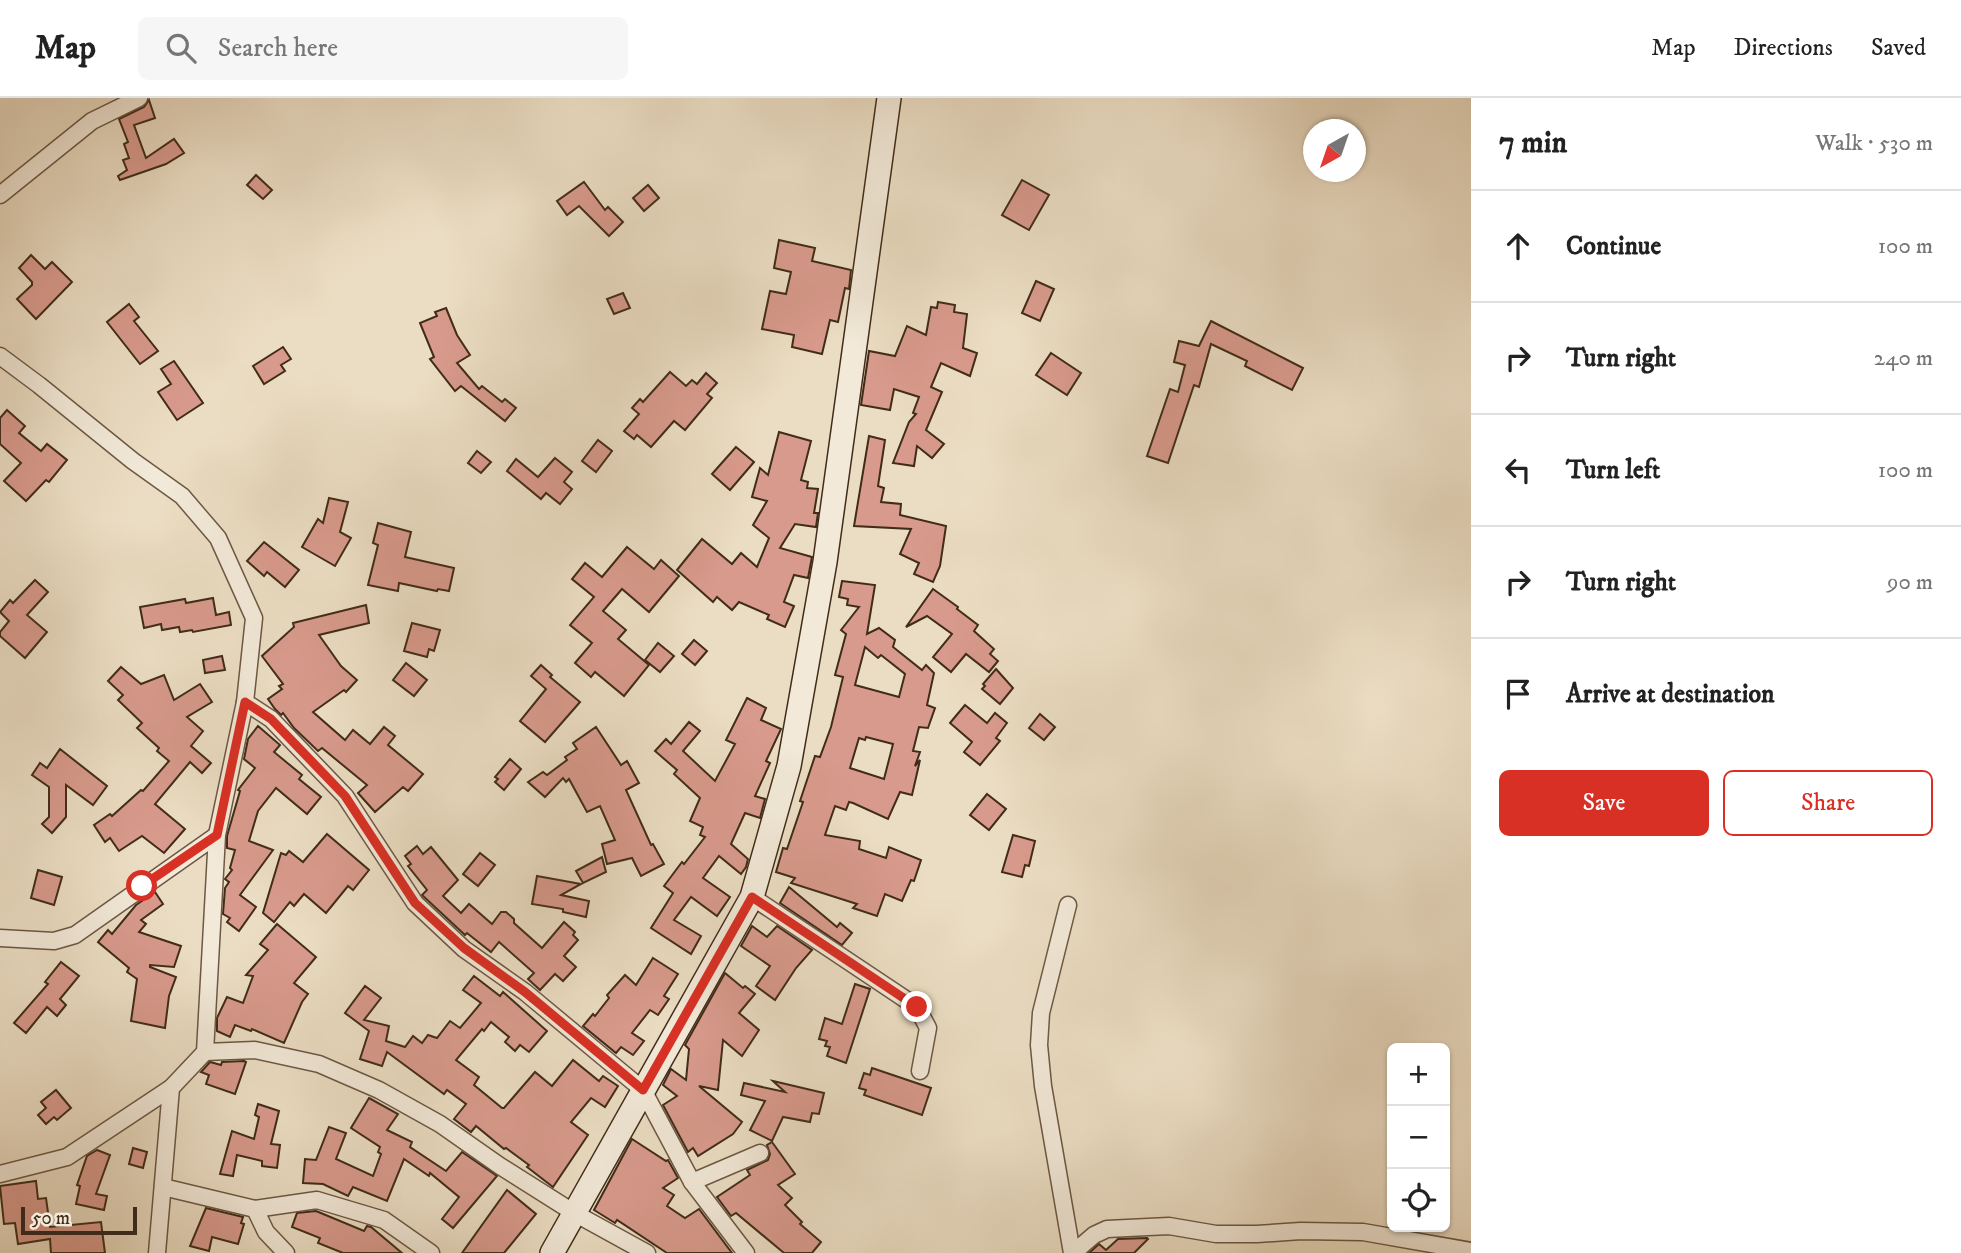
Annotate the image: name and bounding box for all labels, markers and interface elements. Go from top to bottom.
search box [138,17,628,80]
text: Map [35,28,96,69]
icon: search [162,29,200,67]
text: Search here [218,32,338,65]
text: Map [1651,33,1696,63]
text: Directions [1734,33,1833,63]
text: Saved [1871,33,1926,63]
north arrow [1303,119,1366,182]
text: 7 min [1499,125,1567,162]
text: Walk · 530 m [1815,129,1933,158]
icon: ahead [1499,227,1537,265]
text: Continue [1566,230,1661,263]
text: 100 m [1878,232,1933,261]
icon: right [1499,339,1537,377]
text: Turn right [1566,342,1676,375]
text: 240 m [1874,344,1933,373]
icon: left [1499,451,1537,489]
text: Turn left [1566,454,1660,487]
text: 100 m [1878,456,1933,485]
icon: right [1499,563,1537,601]
text: Turn right [1566,566,1676,599]
text: 90 m [1887,568,1933,597]
icon: arrive [1499,675,1537,713]
text: Arrive at destination [1566,678,1775,711]
button: Save [1499,770,1709,836]
button: Share [1723,770,1933,836]
route start [126,870,157,901]
route end [901,991,932,1022]
map controls [1387,1043,1450,1232]
button: + [1387,1043,1450,1106]
button: − [1387,1106,1450,1169]
button: locate [1387,1169,1450,1232]
scale bar [21,1204,136,1236]
text: 50 m [32,1207,70,1230]

